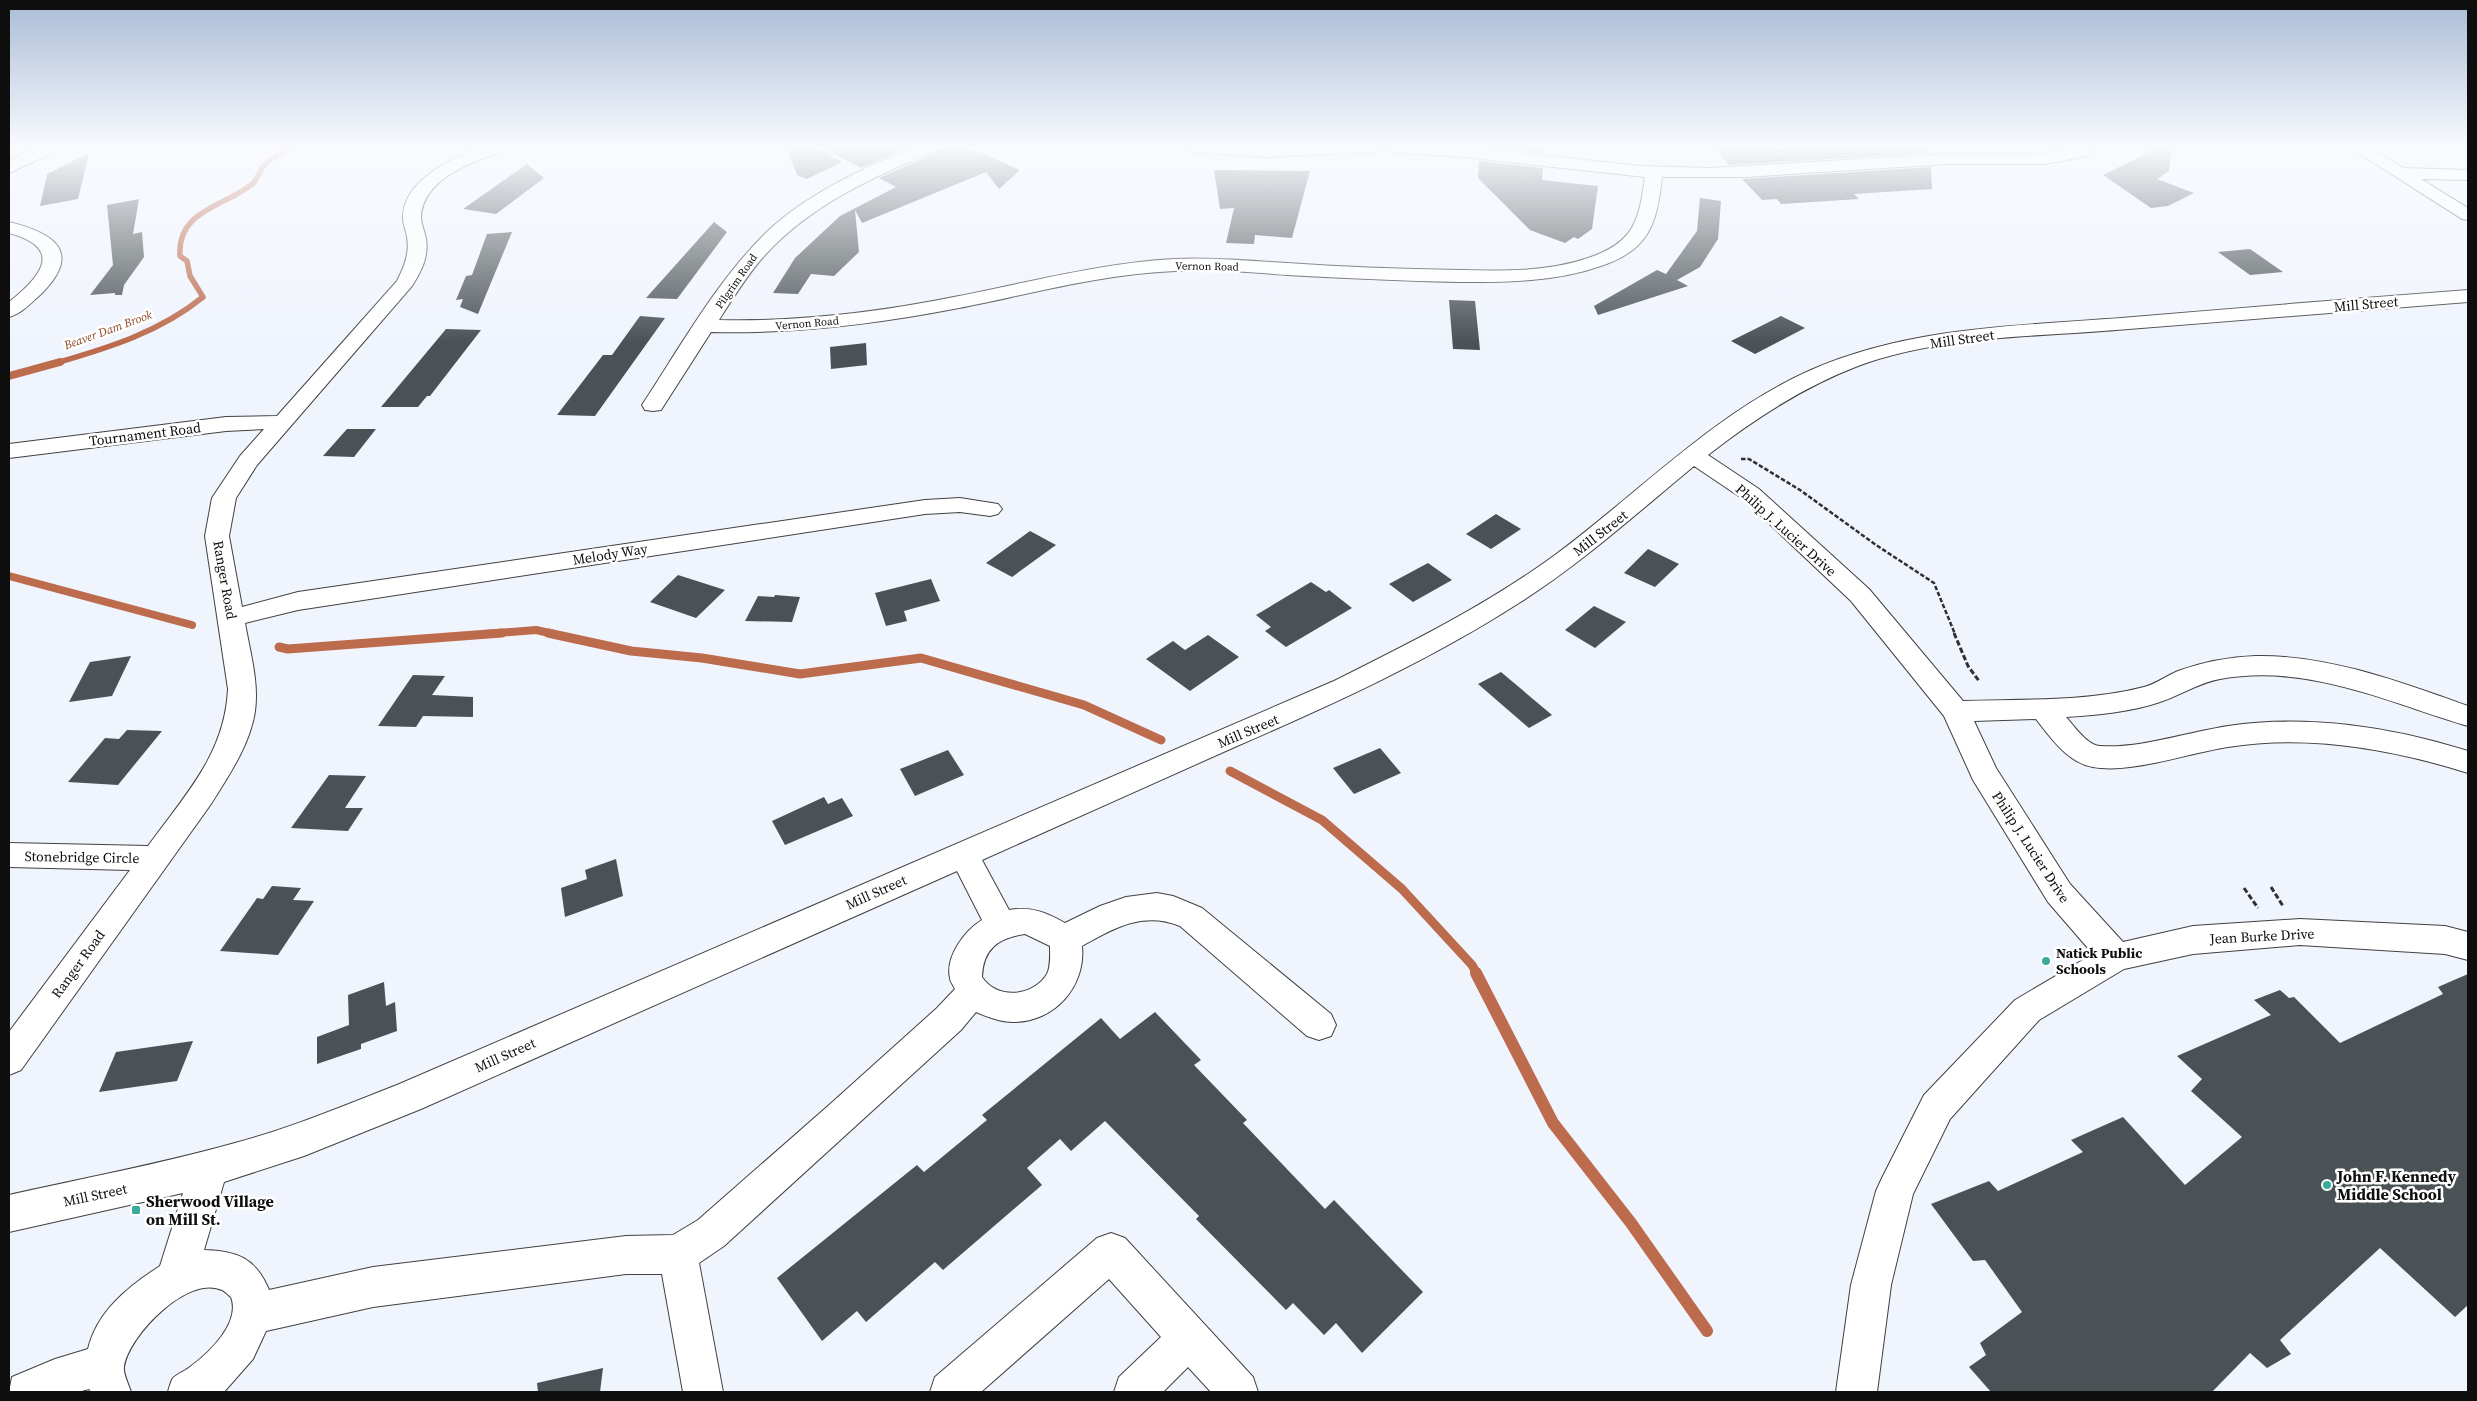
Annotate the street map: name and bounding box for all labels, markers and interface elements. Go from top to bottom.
street label: Pilgrim Road [712,250,761,312]
street label: Vernon Road [1175,258,1240,275]
street label: Mill Street [2333,291,2399,317]
water label: Beaver Dam Brook [61,307,155,354]
street label: Vernon Road [775,313,840,334]
street label: Mill Street [1929,325,1996,353]
street label: Tournament Road [88,417,202,451]
street label: Philip J. Lucier Drive [1731,479,1841,581]
street label: Mill Street [1568,505,1632,561]
street label: Melody Way [571,538,650,570]
street label: Ranger Road [208,539,242,621]
street label: Mill Street [1214,709,1282,753]
street label: Philip J. Lucier Drive [1987,787,2075,907]
street label: Stonebridge Circle [24,846,140,868]
street label: Mill Street [842,870,910,914]
street label: Jean Burke Drive [2208,923,2315,949]
street label: Ranger Road [46,926,110,1002]
place label: Natick Public Schools [2056,943,2142,979]
marker: Natick Public Schools [2040,955,2052,967]
street label: Mill Street [471,1033,539,1077]
place label: John F. Kennedy Middle School [2336,1165,2456,1205]
street label: Mill Street [61,1178,129,1211]
marker: John F. Kennedy Middle School [2321,1179,2333,1191]
place label: Sherwood Village on Mill St. [146,1190,274,1230]
marker: Sherwood Village on Mill St. [130,1204,142,1216]

